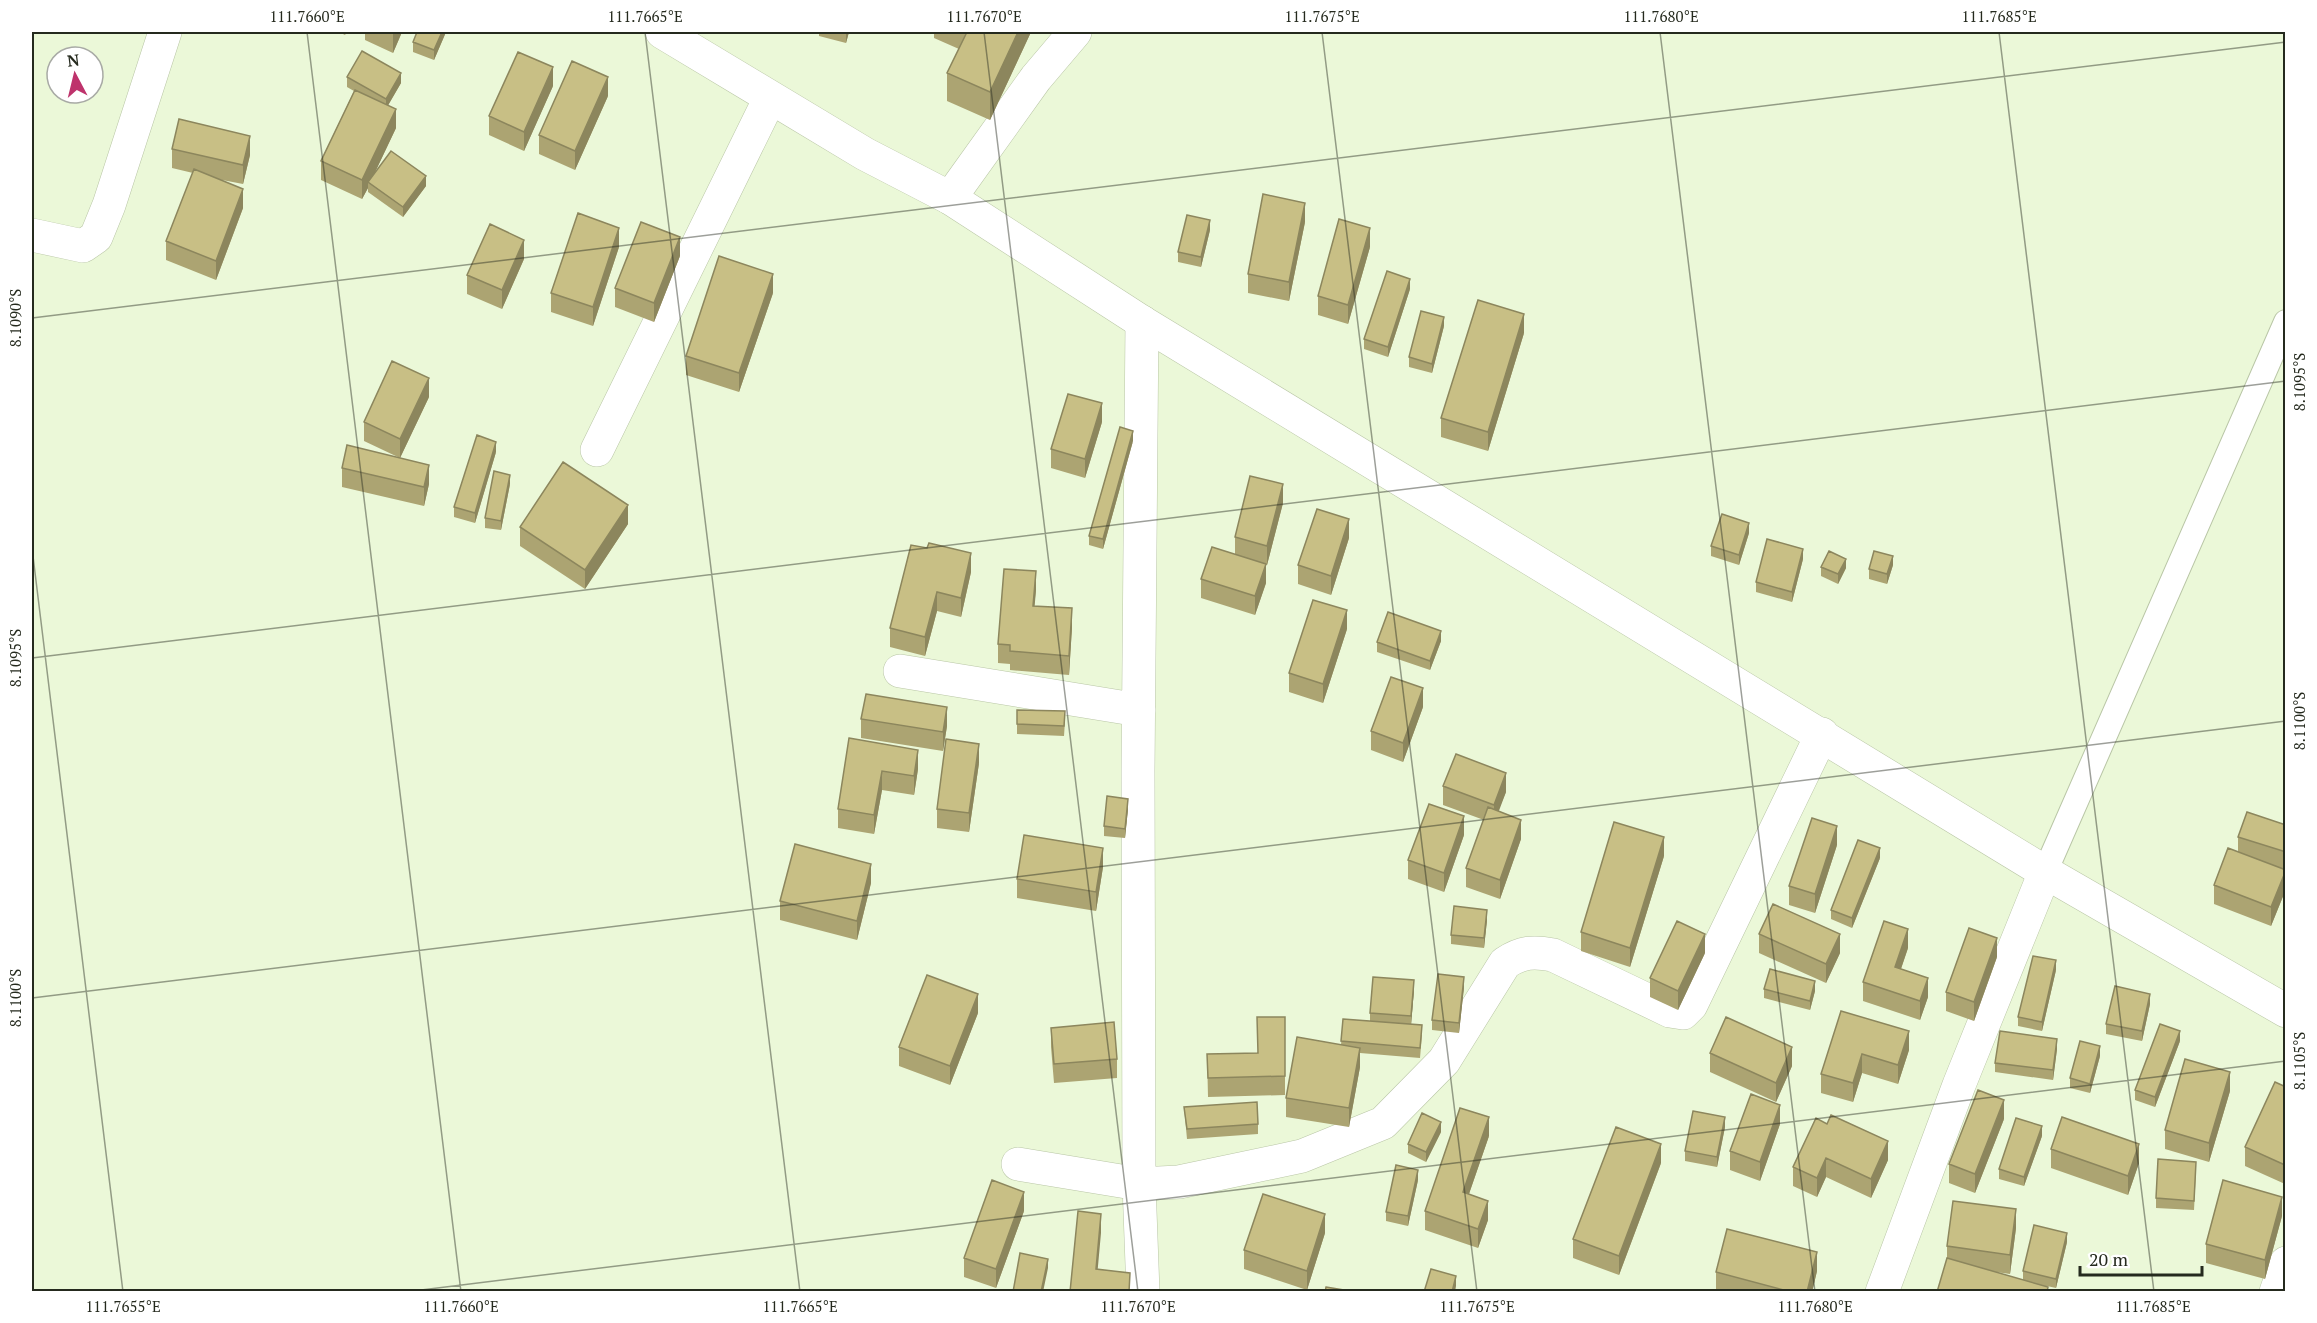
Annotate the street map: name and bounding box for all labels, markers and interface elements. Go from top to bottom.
text: 111.7660°E [269,6,345,26]
text: 111.7665°E [607,6,683,26]
text: 111.7670°E [946,6,1022,26]
text: 111.7675°E [1284,6,1360,26]
text: 111.7680°E [1623,6,1699,26]
text: 111.7685°E [1961,6,2037,26]
north arrow [45,45,105,105]
text: N [66,48,81,72]
text: 8.1090°S [5,289,25,347]
text: 8.1095°S [2289,353,2309,411]
text: 8.1095°S [5,629,25,687]
text: 8.1100°S [2289,692,2309,750]
text: 8.1100°S [5,969,25,1027]
text: 8.1105°S [2289,1032,2309,1090]
scale bar [2080,1239,2202,1277]
text: 20 m [2089,1247,2129,1271]
text: 111.7655°E [85,1296,161,1316]
text: 111.7660°E [423,1296,499,1316]
text: 111.7665°E [762,1296,838,1316]
text: 111.7670°E [1100,1296,1176,1316]
text: 111.7675°E [1439,1296,1515,1316]
text: 111.7680°E [1777,1296,1853,1316]
text: 111.7685°E [2115,1296,2191,1316]

